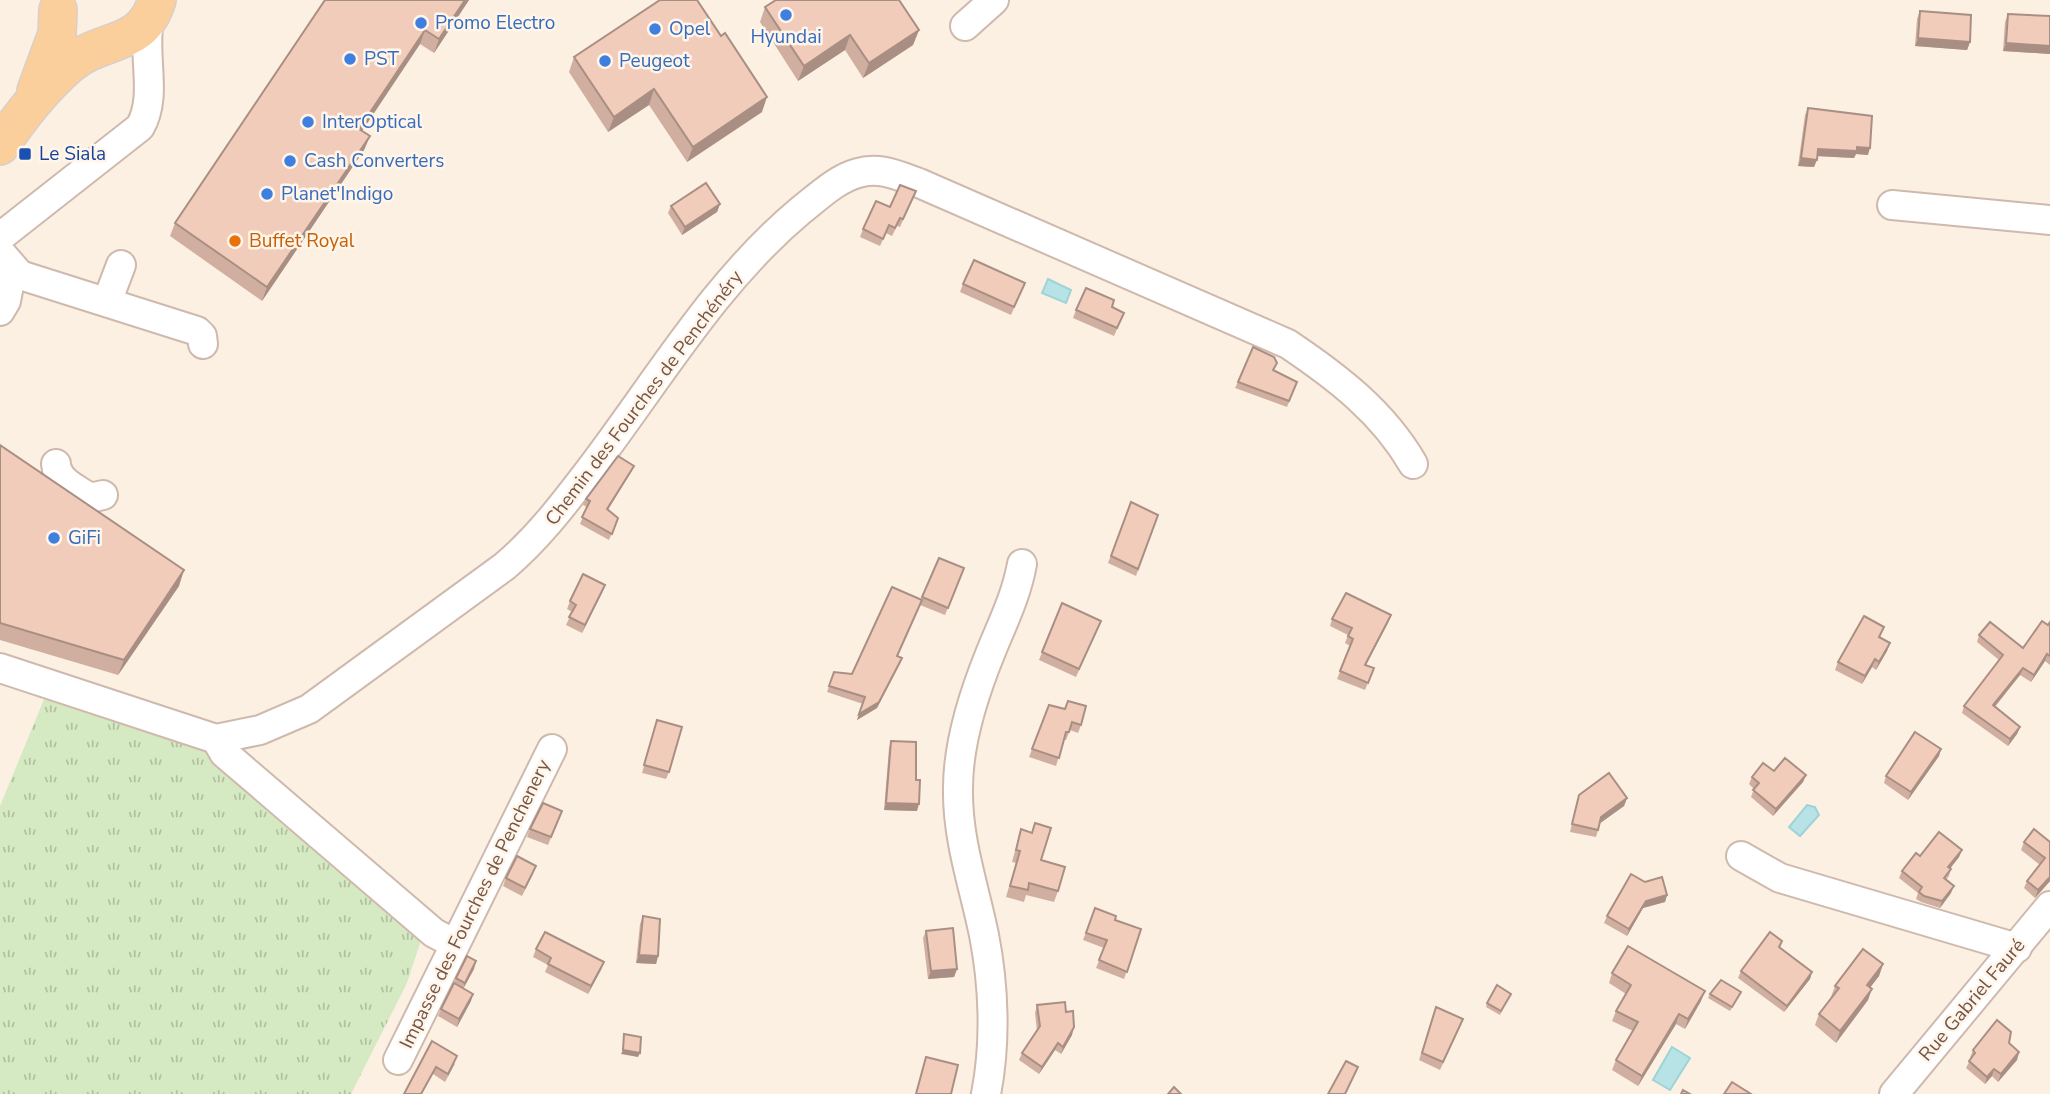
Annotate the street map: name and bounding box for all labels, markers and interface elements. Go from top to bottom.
marker: Hyundai [778,7,794,23]
place label: Promo Electro [435,10,555,36]
marker: Promo Electro [413,15,429,31]
place label: Opel [669,16,711,42]
marker: Opel [647,21,663,37]
place label: Hyundai [750,24,822,50]
place label: PST [364,46,399,72]
place label: Peugeot [619,48,690,74]
marker: PST [342,51,358,67]
marker: Peugeot [597,53,613,69]
place label: InterOptical [322,109,423,135]
marker: InterOptical [300,114,316,130]
place label: Le Siala [39,141,106,167]
marker: Le Siala [17,146,33,162]
place label: Cash Converters [304,148,444,174]
marker: Cash Converters [282,153,298,169]
place label: Planet'Indigo [281,181,393,207]
marker: Planet'Indigo [259,186,275,202]
place label: Buffet Royal [249,228,355,254]
marker: Buffet Royal [227,233,243,249]
street label: Chemin des Fourches de Penchénéry [539,265,749,531]
place label: GiFi [68,525,101,551]
marker: GiFi [46,530,62,546]
street label: Impasse des Fourches de Penchenery [393,755,557,1053]
street label: Rue Gabriel Fauré [1913,933,2031,1067]

